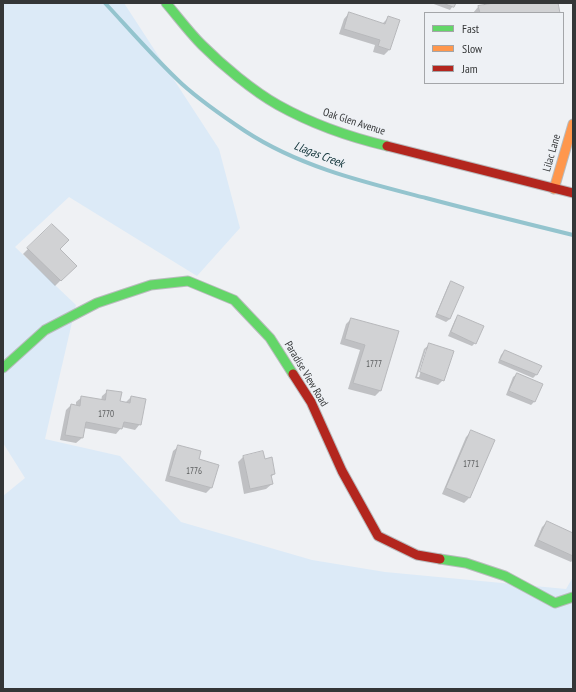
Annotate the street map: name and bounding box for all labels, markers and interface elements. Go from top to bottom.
legend [424,12,564,84]
text: Fast [462,21,479,36]
text: Slow [462,41,482,56]
text: Jam [462,61,478,76]
street label: Oak Glen Avenue [321,106,387,138]
street label: Lilac Lane [540,133,564,173]
water label: Llagas Creek [292,139,346,171]
street label: Paradise View Road [281,339,331,409]
house number: 1777 [366,359,382,369]
house number: 1770 [98,409,114,419]
house number: 1771 [463,459,479,469]
house number: 1776 [186,466,202,476]

